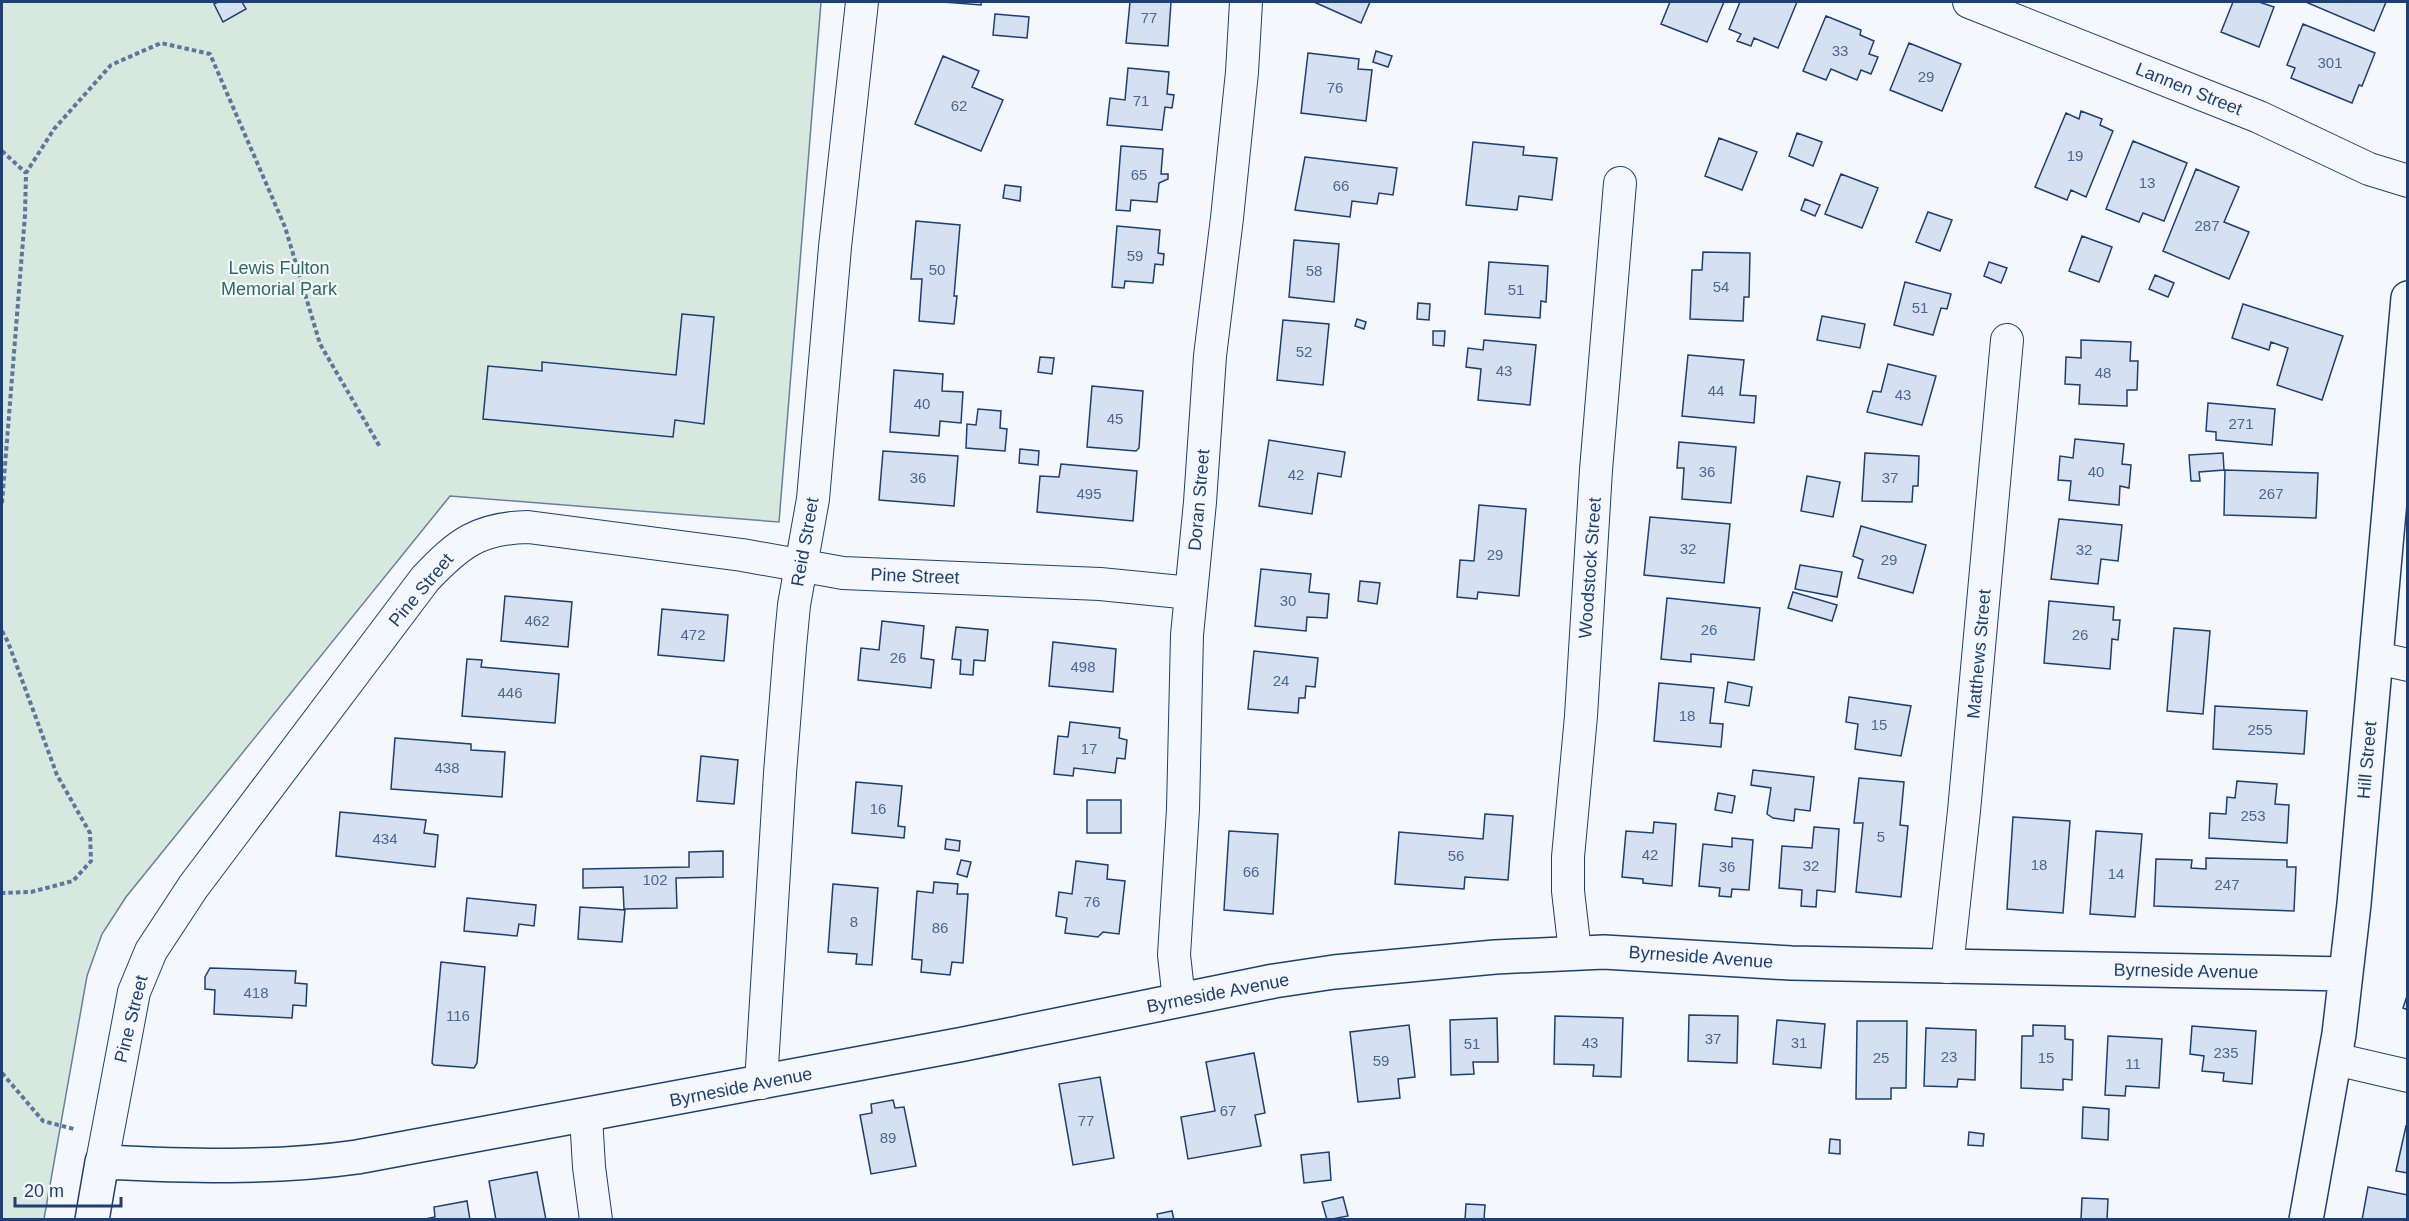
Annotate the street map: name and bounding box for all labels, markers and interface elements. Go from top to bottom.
house number: 77 [1141,9,1157,26]
house number: 33 [1832,42,1848,59]
house number: 301 [2317,54,2343,71]
street label: Lannen Street [2133,59,2245,119]
house number: 29 [1918,68,1934,85]
house number: 76 [1327,79,1343,96]
house number: 71 [1133,92,1149,109]
house number: 62 [951,97,967,114]
house number: 19 [2067,147,2083,164]
house number: 65 [1131,166,1147,183]
house number: 13 [2139,174,2155,191]
house number: 66 [1333,177,1349,194]
house number: 287 [2194,217,2220,234]
house number: 59 [1127,247,1143,264]
park label: Lewis Fulton Memorial Park [221,258,338,299]
house number: 50 [929,261,945,278]
house number: 58 [1306,262,1322,279]
house number: 54 [1713,278,1729,295]
house number: 51 [1508,281,1524,298]
house number: 51 [1912,299,1928,316]
house number: 52 [1296,343,1312,360]
house number: 43 [1496,362,1512,379]
house number: 48 [2095,364,2111,381]
house number: 44 [1708,382,1724,399]
house number: 43 [1895,386,1911,403]
house number: 40 [914,395,930,412]
house number: 45 [1107,410,1123,427]
house number: 271 [2228,415,2254,432]
street label: Doran Street [1185,448,1213,552]
house number: 36 [1699,463,1715,480]
house number: 40 [2088,463,2104,480]
house number: 42 [1288,466,1304,483]
house number: 36 [910,469,926,486]
house number: 37 [1882,469,1898,486]
house number: 495 [1076,485,1102,502]
house number: 267 [2258,485,2284,502]
street label: Reid Street [787,496,823,588]
street label: Woodstock Street [1575,497,1605,639]
house number: 32 [1680,540,1696,557]
house number: 32 [2076,541,2092,558]
house number: 29 [1487,546,1503,563]
street label: Pine Street [385,549,457,631]
house number: 29 [1881,551,1897,568]
street label: Pine Street [870,564,960,588]
street label: Matthews Street [1963,588,1995,720]
house number: 30 [1280,592,1296,609]
house number: 462 [524,612,550,629]
house number: 26 [1701,621,1717,638]
house number: 472 [680,626,706,643]
house number: 26 [2072,626,2088,643]
house number: 26 [890,649,906,666]
house number: 498 [1070,658,1096,675]
house number: 24 [1273,672,1289,689]
house number: 446 [497,684,523,701]
house number: 18 [1679,707,1695,724]
house number: 15 [1871,716,1887,733]
street label: Hill Street [2354,720,2380,800]
house number: 255 [2247,721,2273,738]
house number: 17 [1081,740,1097,757]
house number: 438 [434,759,460,776]
house number: 16 [870,800,886,817]
house number: 253 [2240,807,2266,824]
house number: 5 [1877,828,1885,845]
house number: 434 [372,830,398,847]
house number: 42 [1642,846,1658,863]
house number: 56 [1448,847,1464,864]
house number: 18 [2031,856,2047,873]
house number: 32 [1803,857,1819,874]
house number: 36 [1719,858,1735,875]
house number: 66 [1243,863,1259,880]
house number: 14 [2108,865,2124,882]
house number: 102 [642,871,668,888]
house number: 247 [2214,876,2240,893]
house number: 76 [1084,893,1100,910]
house number: 8 [850,913,858,930]
house number: 86 [932,919,948,936]
street label: Byrneside Avenue [1628,942,1774,972]
street label: Byrneside Avenue [2113,960,2259,982]
street label: Byrneside Avenue [1145,969,1291,1017]
street label: Pine Street [111,973,151,1065]
house number: 418 [243,984,269,1001]
house number: 116 [446,1007,470,1024]
house number: 37 [1705,1030,1721,1047]
house number: 43 [1582,1034,1598,1051]
house number: 31 [1791,1034,1807,1051]
house number: 51 [1464,1035,1480,1052]
house number: 235 [2213,1044,2239,1061]
house number: 23 [1941,1048,1957,1065]
house number: 25 [1873,1049,1889,1066]
house number: 15 [2038,1049,2054,1066]
house number: 59 [1373,1052,1389,1069]
house number: 11 [2125,1055,2141,1072]
street label: Byrneside Avenue [668,1063,814,1111]
house number: 67 [1220,1102,1236,1119]
house number: 77 [1078,1112,1094,1129]
house number: 89 [880,1129,896,1146]
scale bar [15,1170,122,1208]
text: 20 m [24,1181,64,1201]

